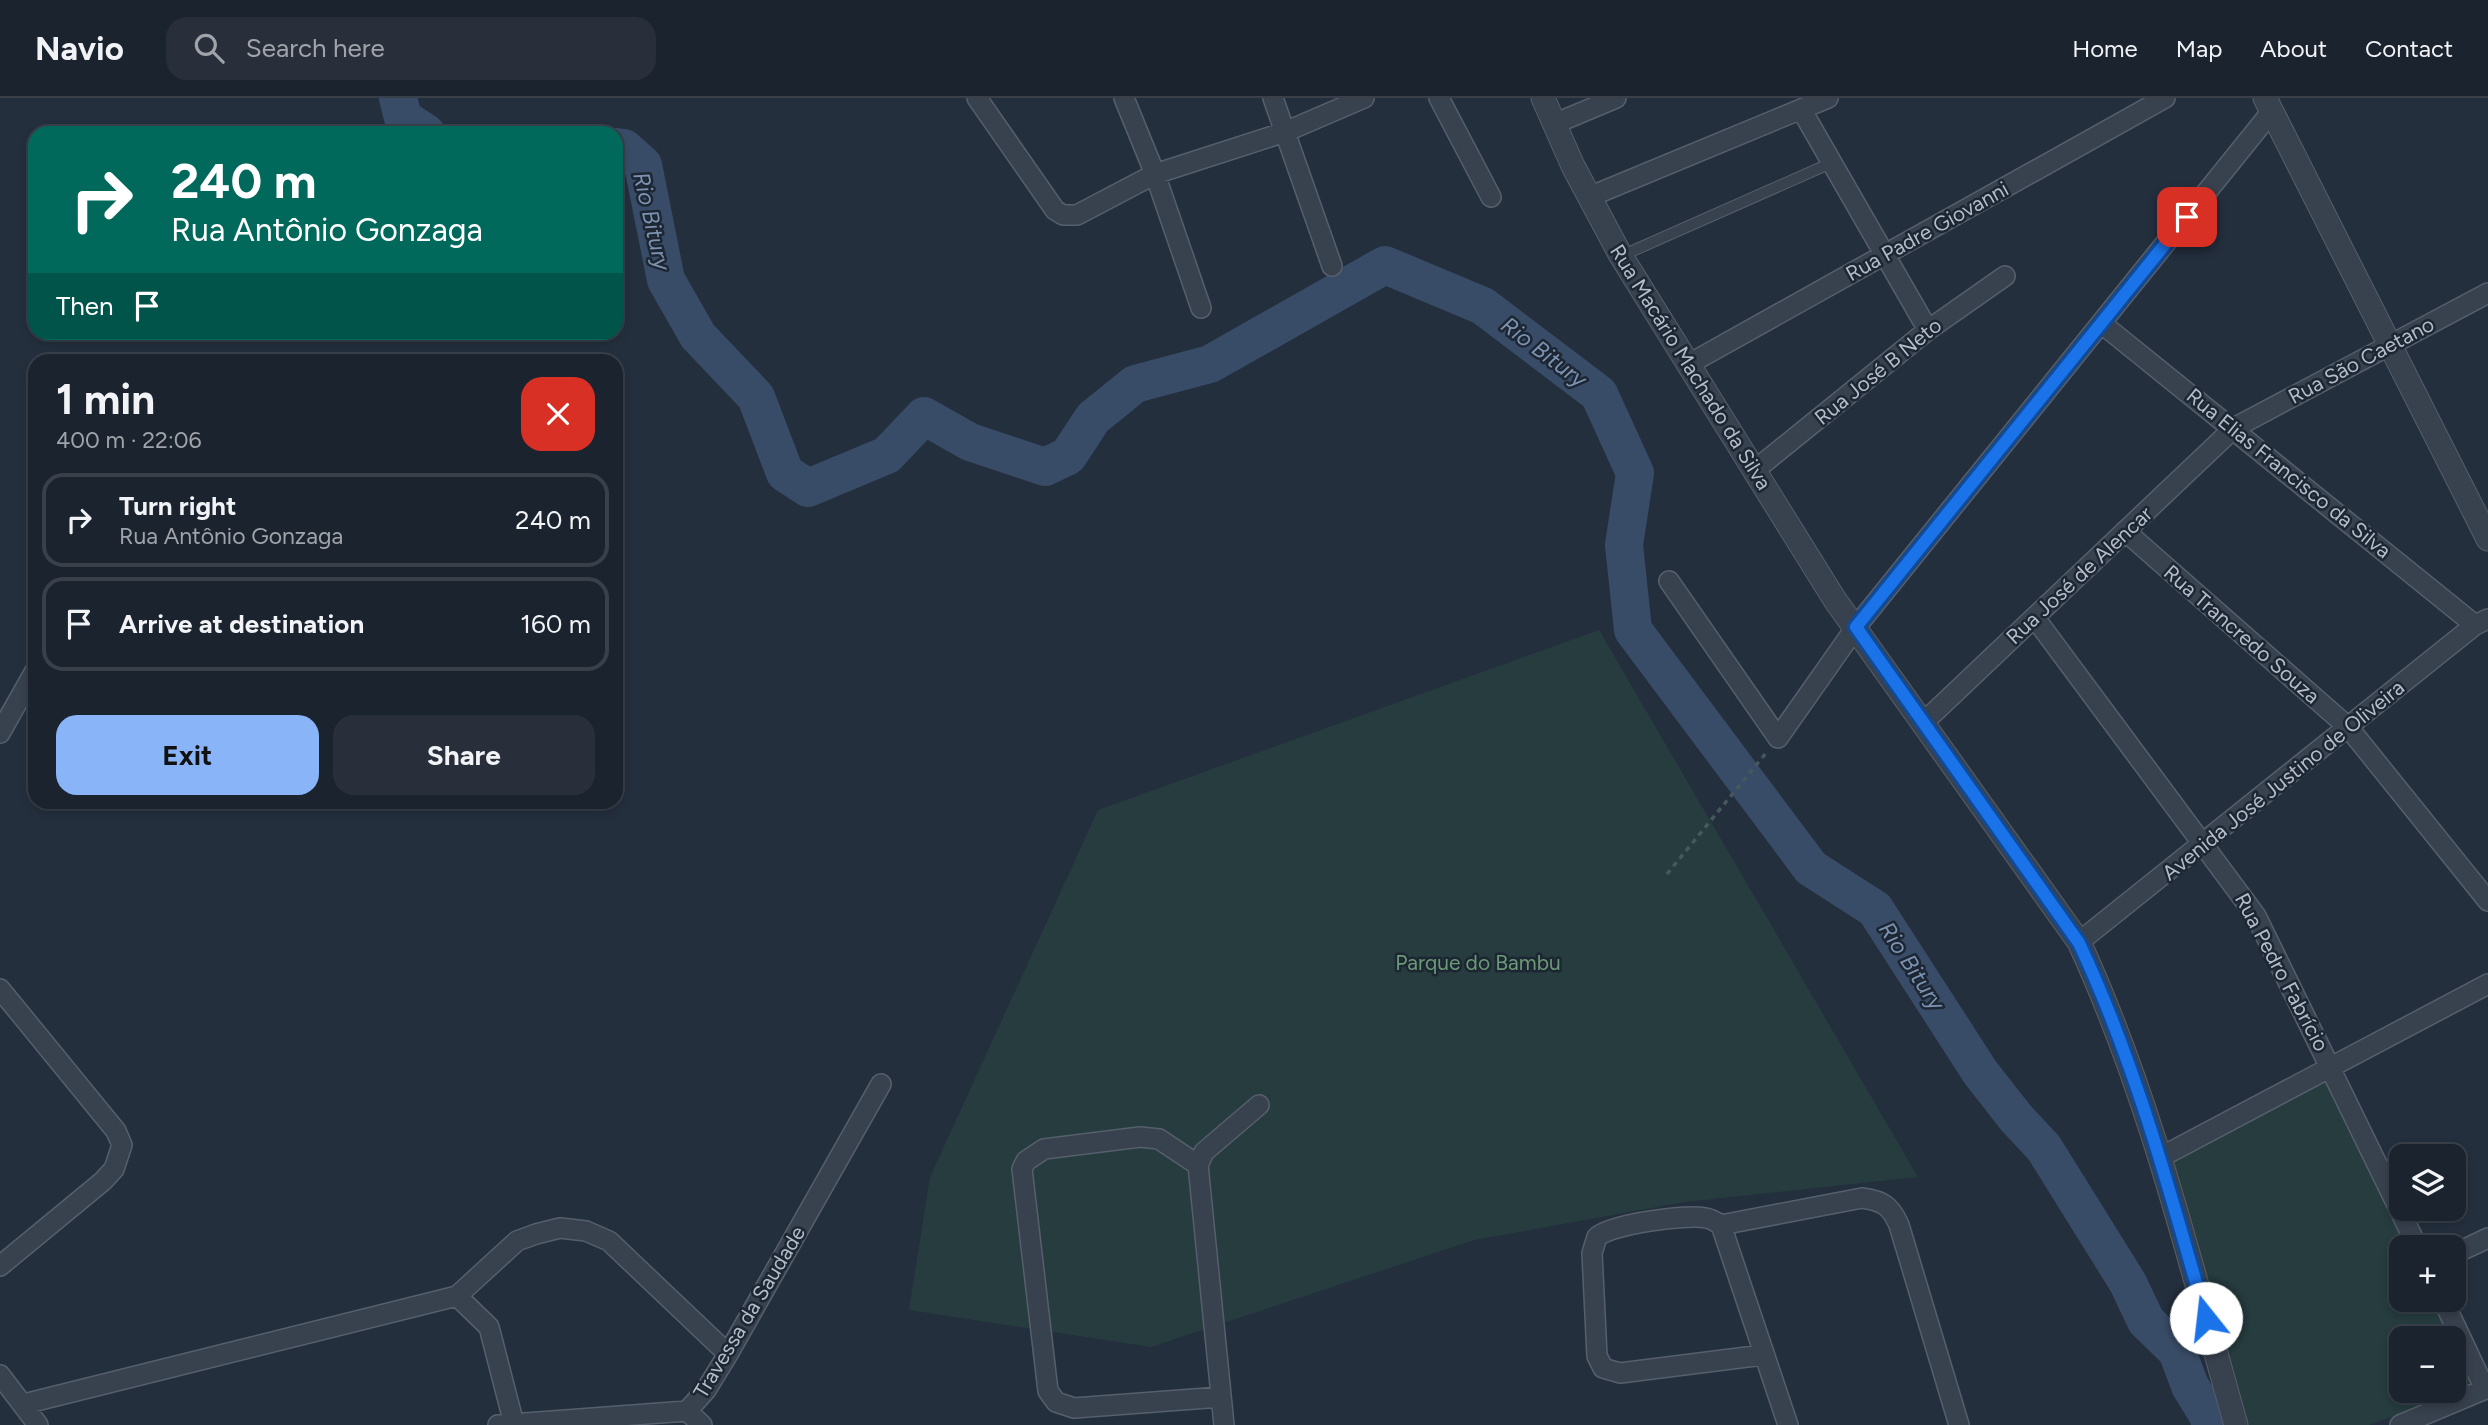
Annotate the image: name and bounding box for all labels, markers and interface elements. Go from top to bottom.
search box [166,17,656,80]
text: Navio [35,29,124,68]
icon: search [190,29,228,67]
text: Search here [246,32,385,64]
text: Home [2072,34,2138,63]
text: Map [2176,34,2222,63]
text: About [2260,34,2327,63]
text: Contact [2365,34,2453,63]
text: 240 m [171,151,317,210]
icon: right [56,154,147,245]
water label: Rio Bitury [627,169,677,274]
street label: Rua Padre Giovanni [1841,176,2013,286]
pin [2157,187,2217,247]
icon: arrive [2168,198,2206,236]
text: Rua Antônio Gonzaga [171,211,483,249]
street label: Rua Macário Machado da Silva [1605,240,1777,494]
icon: arrive [128,287,166,325]
text: Then [56,290,114,322]
water label: Rio Bitury [1496,311,1593,394]
street label: Rua São Caetano [2284,311,2438,409]
street label: Rua José B Neto [1810,312,1946,430]
text: 1 min [56,374,155,425]
button: close [521,377,595,451]
street label: Rua Elias Francisco da Silva [2182,383,2396,563]
text: 400 m · 22:06 [56,426,202,454]
text: Turn right [119,490,236,522]
icon: right [60,501,98,539]
street label: Rua José de Alencar [2001,501,2157,649]
text: 240 m [515,504,591,536]
text: Rua Antônio Gonzaga [119,522,343,550]
street label: Rua Trancredo Souza [2159,560,2325,708]
icon: arrive [60,605,98,643]
text: Arrive at destination [119,608,364,640]
text: 160 m [520,608,591,640]
street label: Avenida José Justino de Oliveira [2157,675,2409,885]
button: Exit [56,715,319,795]
button: Share [333,715,595,795]
street label: Rua Pedro Fabrício [2230,889,2334,1055]
water label: Rio Bitury [1873,917,1951,1016]
park label: Parque do Bambu [1395,950,1561,975]
map controls [2389,1144,2466,1403]
button: layers [2389,1144,2466,1221]
street label: Travessa da Saudade [688,1221,810,1403]
button: + [2389,1235,2466,1312]
position arrow [2169,1281,2243,1355]
button: − [2389,1326,2466,1403]

